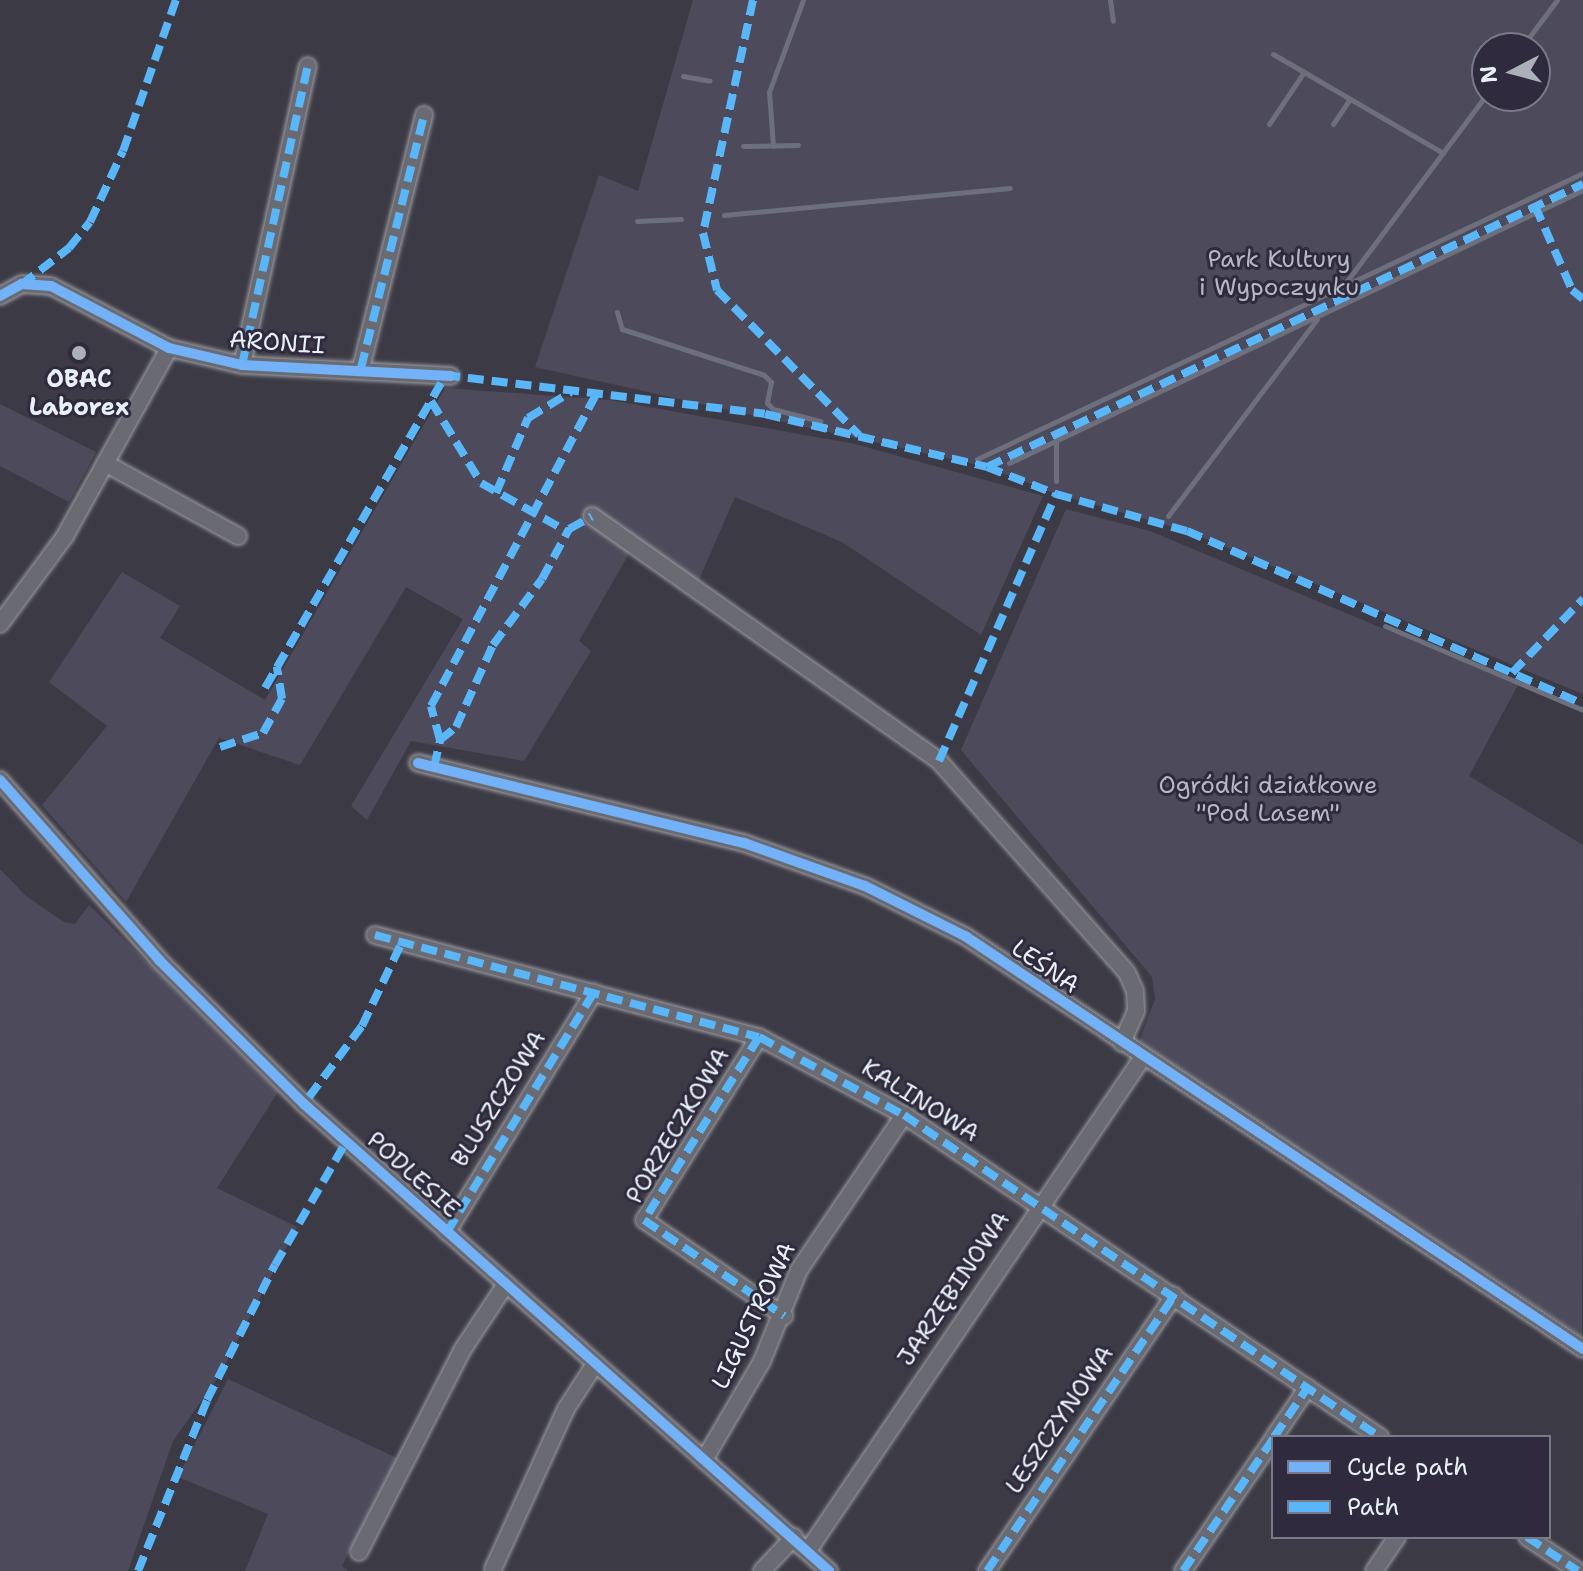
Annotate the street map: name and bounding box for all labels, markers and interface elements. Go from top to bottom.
north arrow [1471,32,1551,112]
text: N [1473,64,1504,85]
park label: Park Kultury i Wypoczynku [1199,246,1359,302]
street label: ARONII [228,325,326,361]
marker: OBAC Laborex [70,344,88,362]
place label: OBAC Laborex [29,366,129,422]
park label: Ogródki działkowe "Pod Lasem" [1158,772,1378,828]
street label: LEŚNA [1006,934,1084,1000]
street label: BLUSZCZOWA [446,1026,552,1172]
street label: PORZECZKOWA [620,1043,736,1209]
street label: KALINOWA [856,1054,984,1148]
street label: PODLESIE [361,1126,465,1224]
street label: JARZĘBINOWA [892,1206,1016,1372]
street label: LIGUSTROWA [706,1238,802,1394]
street label: LESZCZYNOWA [1000,1340,1120,1500]
legend [1271,1435,1551,1539]
text: Cycle path [1347,1451,1468,1483]
text: Path [1347,1491,1399,1523]

